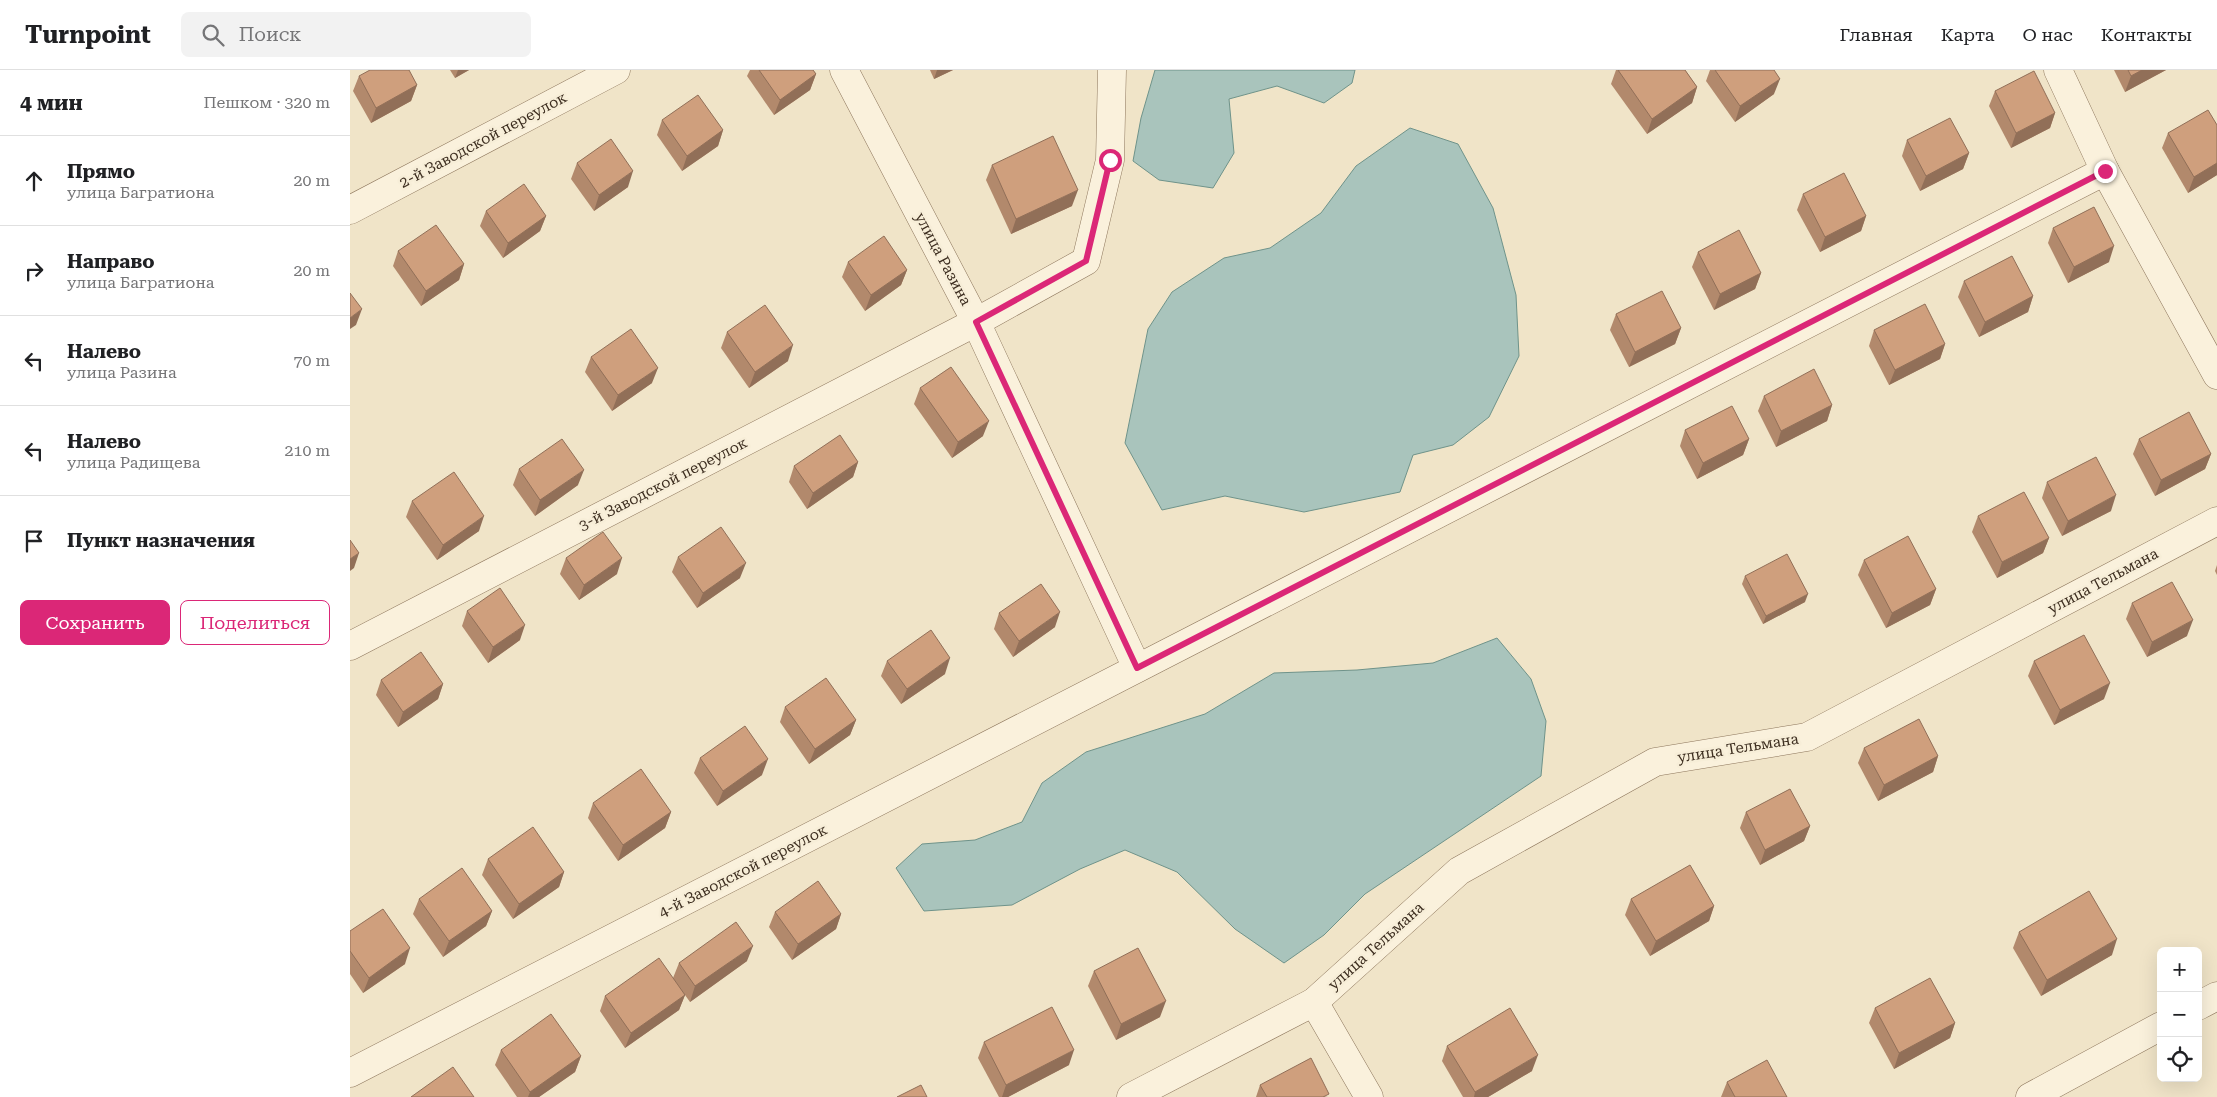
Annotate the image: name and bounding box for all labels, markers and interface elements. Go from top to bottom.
search box [181,12,531,57]
text: Turnpoint [25,21,151,49]
icon: search [199,21,227,49]
text: Поиск [239,23,301,46]
text: Главная [1840,24,1913,45]
text: Карта [1941,24,1995,45]
text: О нас [2023,24,2073,45]
text: Контакты [2101,24,2192,45]
street label: 2-й Заводской переулок [396,88,570,192]
text: 4 мин [20,91,83,115]
text: Пешком · 320 m [203,93,330,112]
route start [1099,149,1122,172]
text: Прямо [67,160,135,183]
route end [2094,160,2117,183]
icon: ahead [20,167,48,195]
text: 20 m [293,171,330,190]
text: улица Багратиона [67,183,214,202]
street label: улица Разина [911,209,975,309]
text: Направо [67,250,154,273]
icon: right [20,257,48,285]
text: 20 m [293,261,330,280]
text: улица Багратиона [67,273,214,292]
text: Налево [67,340,141,363]
icon: left [20,347,48,375]
text: 70 m [293,351,330,370]
text: улица Разина [67,363,177,382]
text: Налево [67,430,141,453]
street label: 3-й Заводской переулок [576,433,751,534]
icon: left [20,437,48,465]
text: 210 m [284,441,330,460]
text: улица Радищева [67,453,200,472]
icon: arrive [20,527,48,555]
text: Пункт назначения [67,529,255,552]
street label: улица Тельмана [2045,544,2161,618]
button: Сохранить [20,600,170,645]
button: Поделиться [180,600,330,645]
street label: улица Тельмана [1676,730,1800,766]
street label: 4-й Заводской переулок [656,820,831,921]
street label: улица Тельмана [1324,898,1428,994]
map controls [2157,947,2202,1082]
button: + [2157,947,2202,992]
button: − [2157,992,2202,1037]
button: locate [2157,1037,2202,1082]

